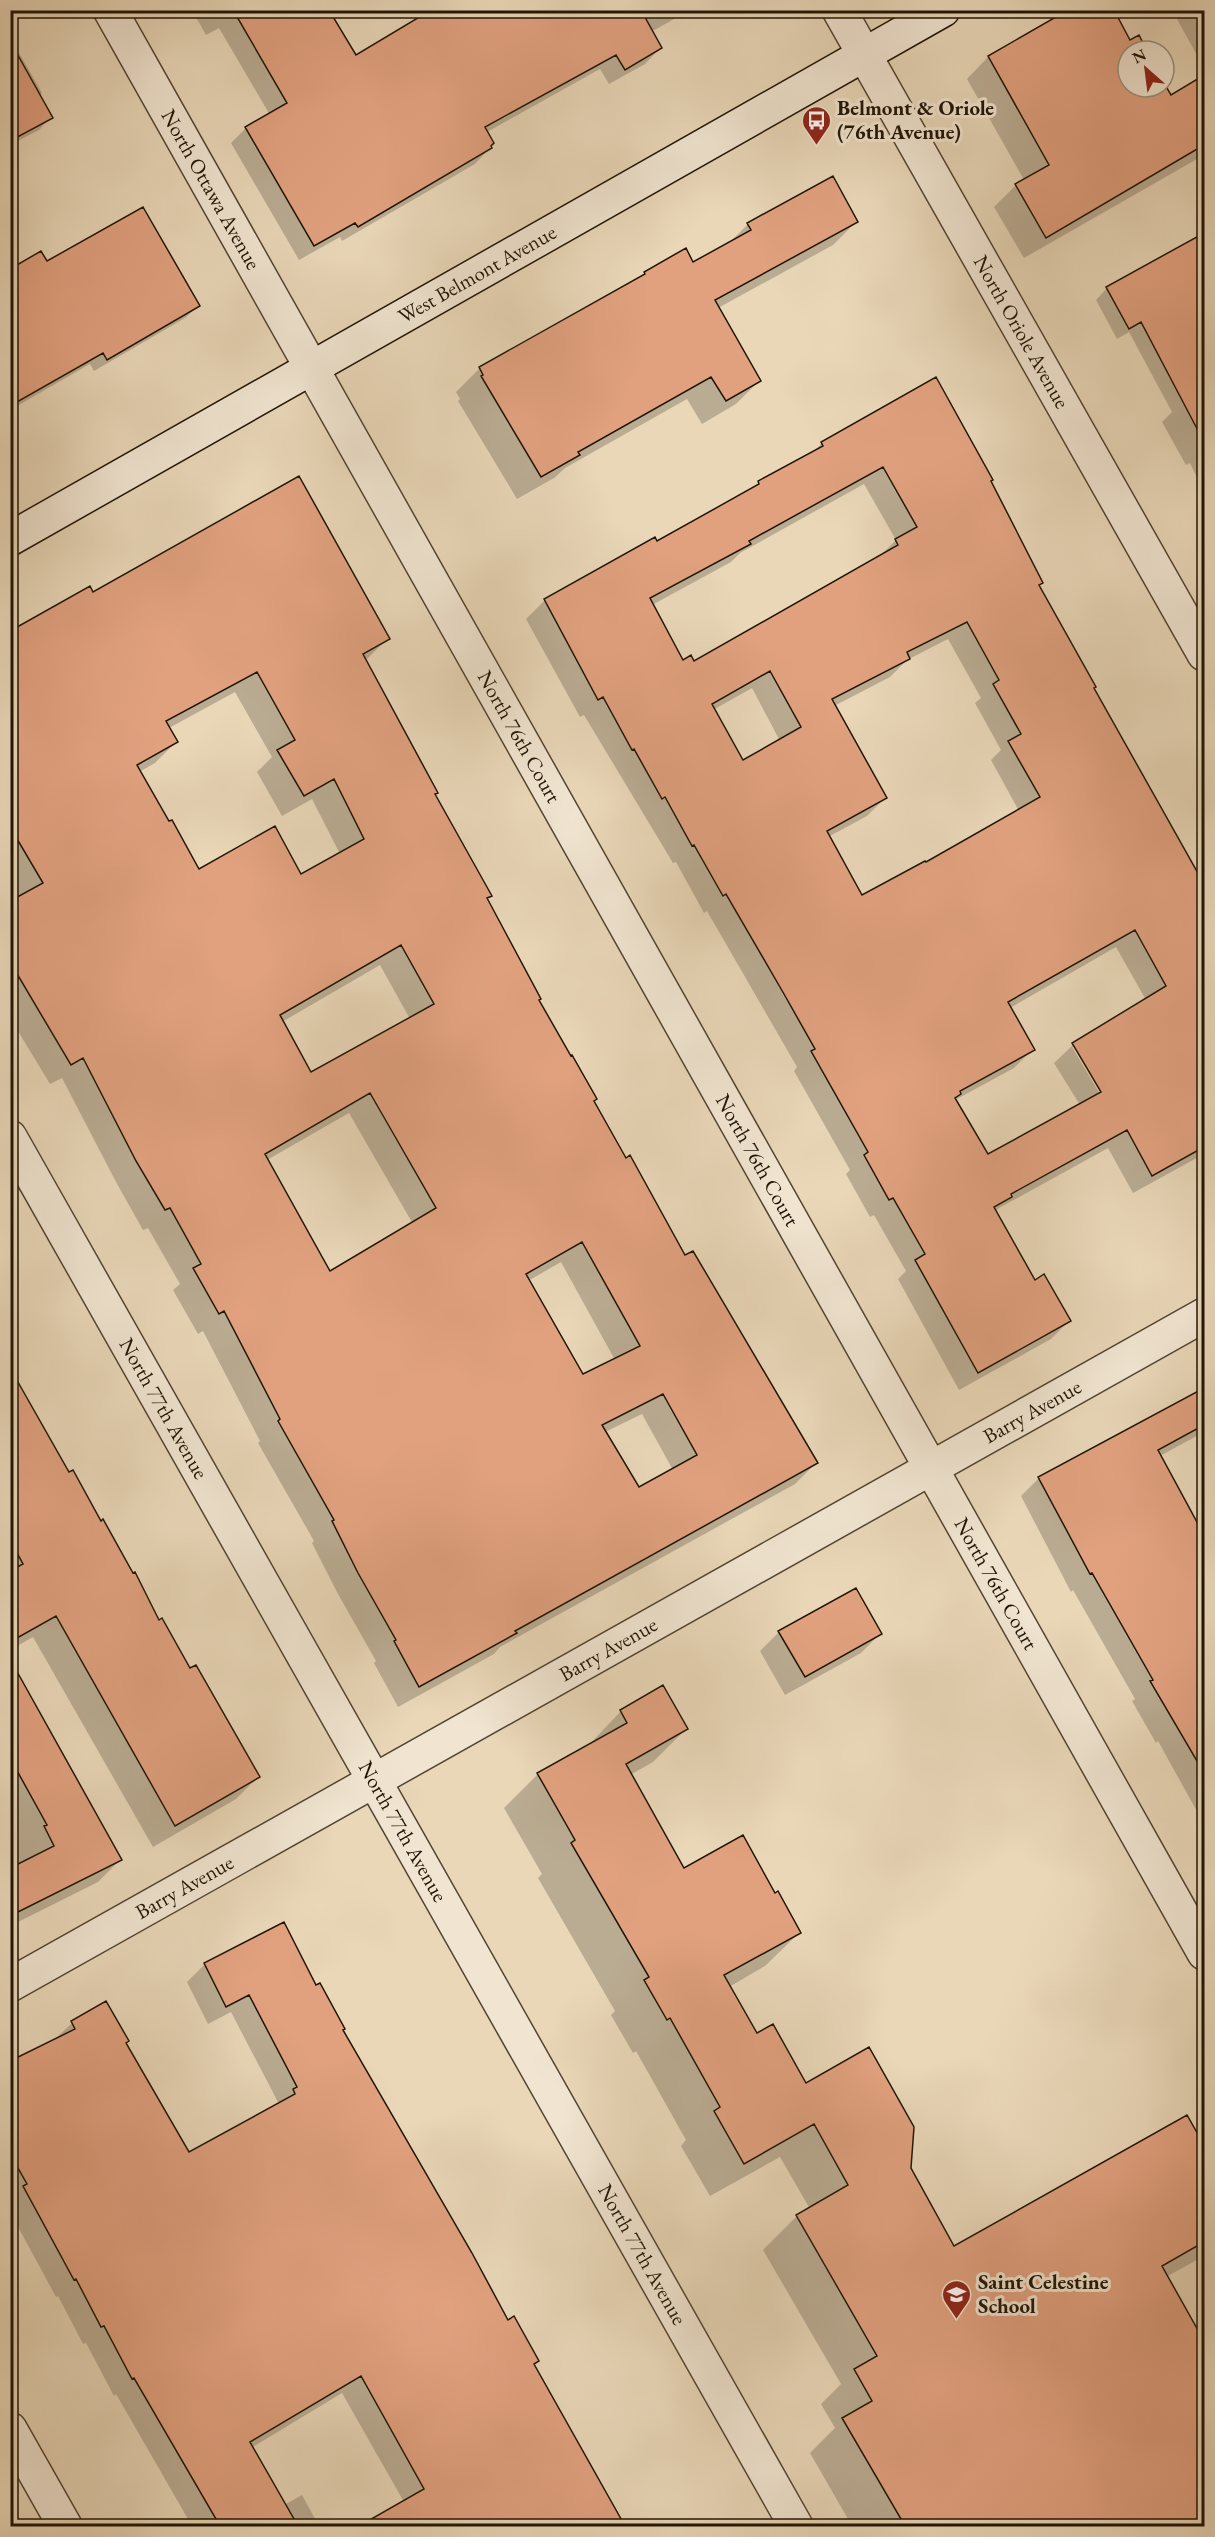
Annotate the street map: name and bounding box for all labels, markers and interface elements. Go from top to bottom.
north arrow [1116,39,1176,99]
text: N [1129,44,1150,69]
place label: Belmont & Oriole (76th Avenue) [837,94,994,145]
street label: North Ottawa Avenue [156,104,267,274]
bus stop icon: Belmont & Oriole (76th Avenue) [800,104,832,146]
street label: West Belmont Avenue [393,218,561,329]
street label: North Oriole Avenue [968,250,1076,413]
street label: North 76th Court [472,666,568,808]
street label: North 76th Court [710,1089,806,1231]
street label: North 77th Avenue [113,1333,215,1484]
street label: Barry Avenue [978,1373,1086,1449]
street label: North 76th Court [949,1513,1045,1655]
street label: Barry Avenue [554,1611,662,1687]
street label: North 77th Avenue [353,1756,454,1907]
street label: Barry Avenue [130,1848,238,1925]
street label: North 77th Avenue [592,2179,693,2330]
place label: Saint Celestine School [978,2268,1109,2319]
school or university icon: Saint Celestine School [941,2278,973,2320]

